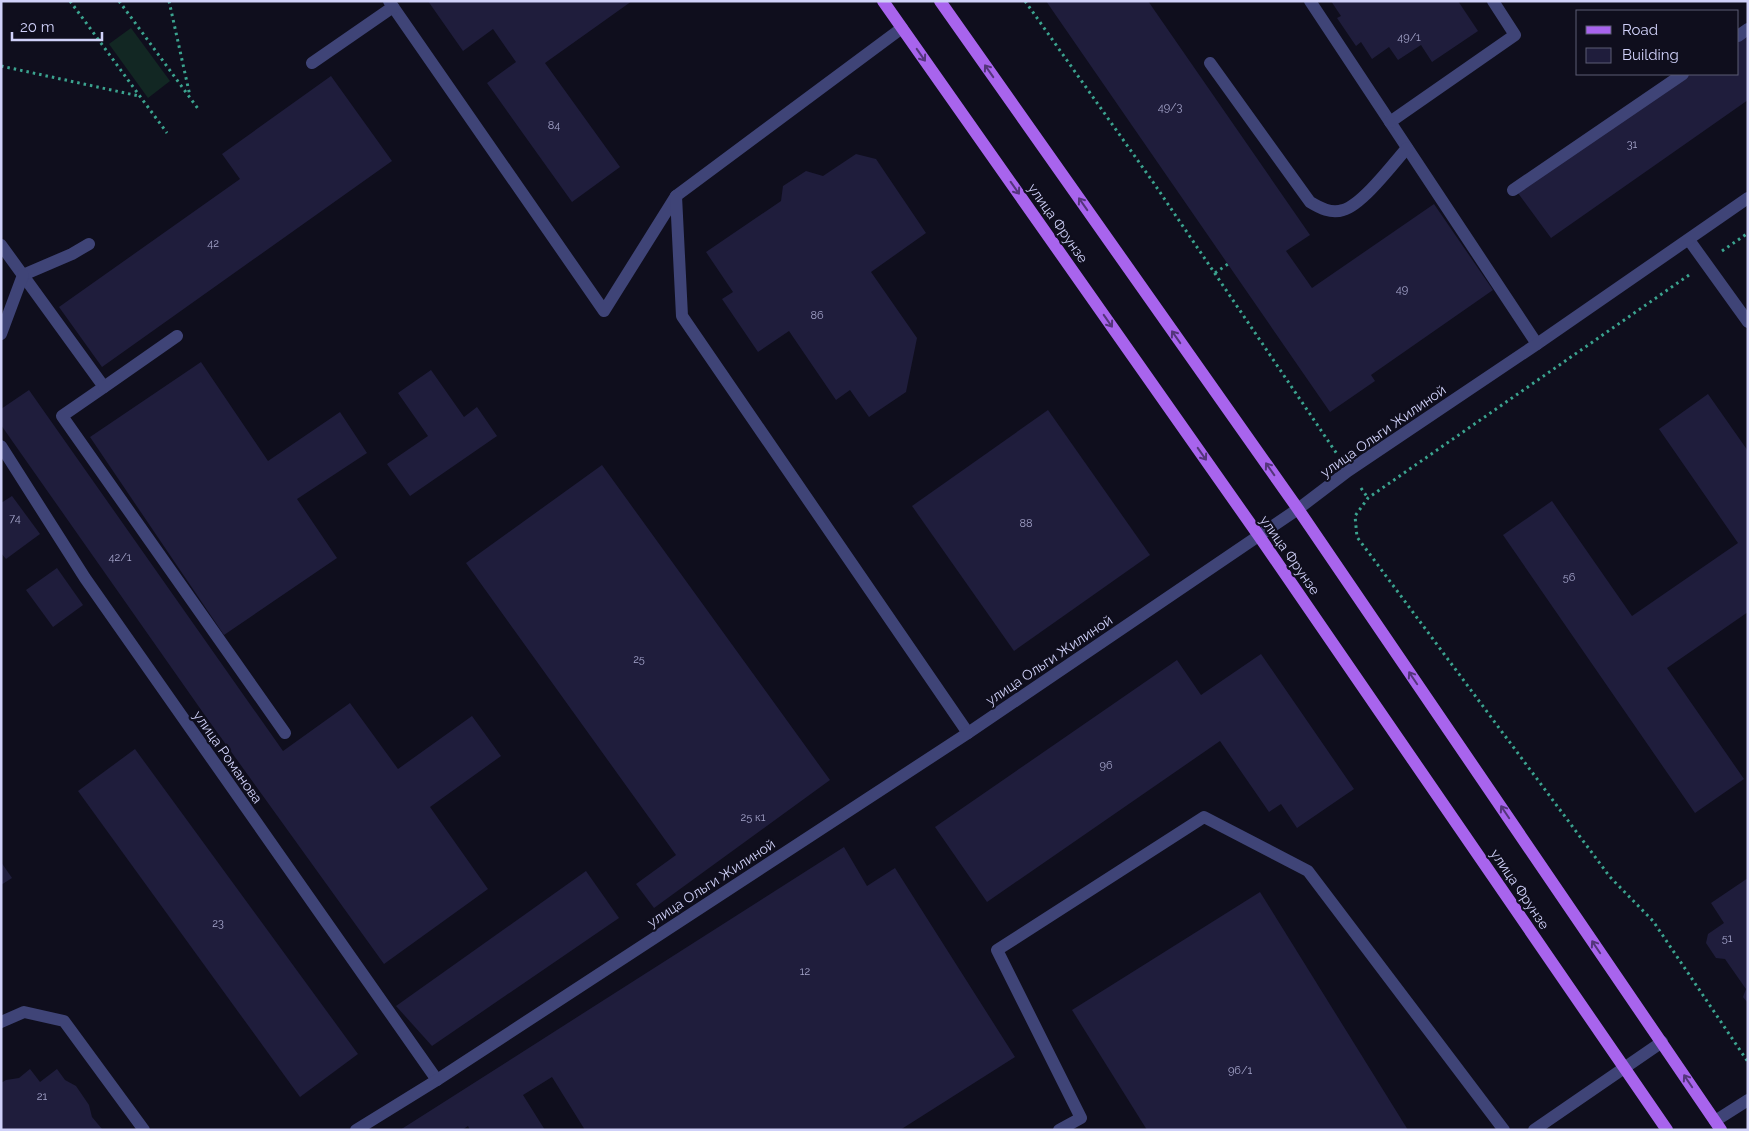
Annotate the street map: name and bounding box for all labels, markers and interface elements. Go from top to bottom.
scale bar [12,10,102,42]
legend [1576,10,1739,75]
text: 20 m [20,18,55,36]
text: Road [1622,21,1658,39]
house number: 49/1 [1397,31,1421,44]
text: Building [1622,46,1679,64]
one-way arrow [916,48,926,62]
one-way arrow [984,64,994,78]
house number: 49/3 [1158,101,1182,114]
house number: 84 [548,119,560,132]
house number: 31 [1627,138,1638,151]
street label: улица Фрунзе [1025,180,1091,266]
one-way arrow [1010,181,1020,195]
one-way arrow [1078,197,1088,211]
house number: 42 [207,237,219,250]
house number: 49 [1396,283,1408,296]
house number: 86 [810,309,824,322]
one-way arrow [1103,314,1113,328]
one-way arrow [1171,330,1181,344]
street label: улица Ольги Жилиной [1317,382,1449,480]
one-way arrow [1197,447,1207,461]
one-way arrow [1265,463,1275,477]
house number: 74 [9,512,21,525]
street label: улица Фрунзе [1257,512,1323,598]
house number: 88 [1019,517,1033,530]
house number: 42/1 [109,551,132,564]
house number: 56 [1563,571,1576,584]
street label: улица Ольги Жилиной [983,612,1115,708]
house number: 25 [633,653,645,666]
one-way arrow [1408,671,1418,685]
street label: улица Романова [190,708,266,806]
house number: 96 [1099,759,1113,772]
one-way arrow [1500,806,1510,820]
house number: 25 к1 [741,811,766,824]
street label: улица Ольги Жилиной [644,836,778,930]
street label: улица Фрунзе [1487,846,1553,932]
house number: 23 [212,917,224,930]
house number: 51 [1722,932,1733,945]
one-way arrow [1591,940,1601,954]
house number: 12 [800,965,810,978]
house number: 96/1 [1228,1064,1252,1077]
one-way arrow [1683,1074,1693,1088]
house number: 21 [37,1090,48,1103]

